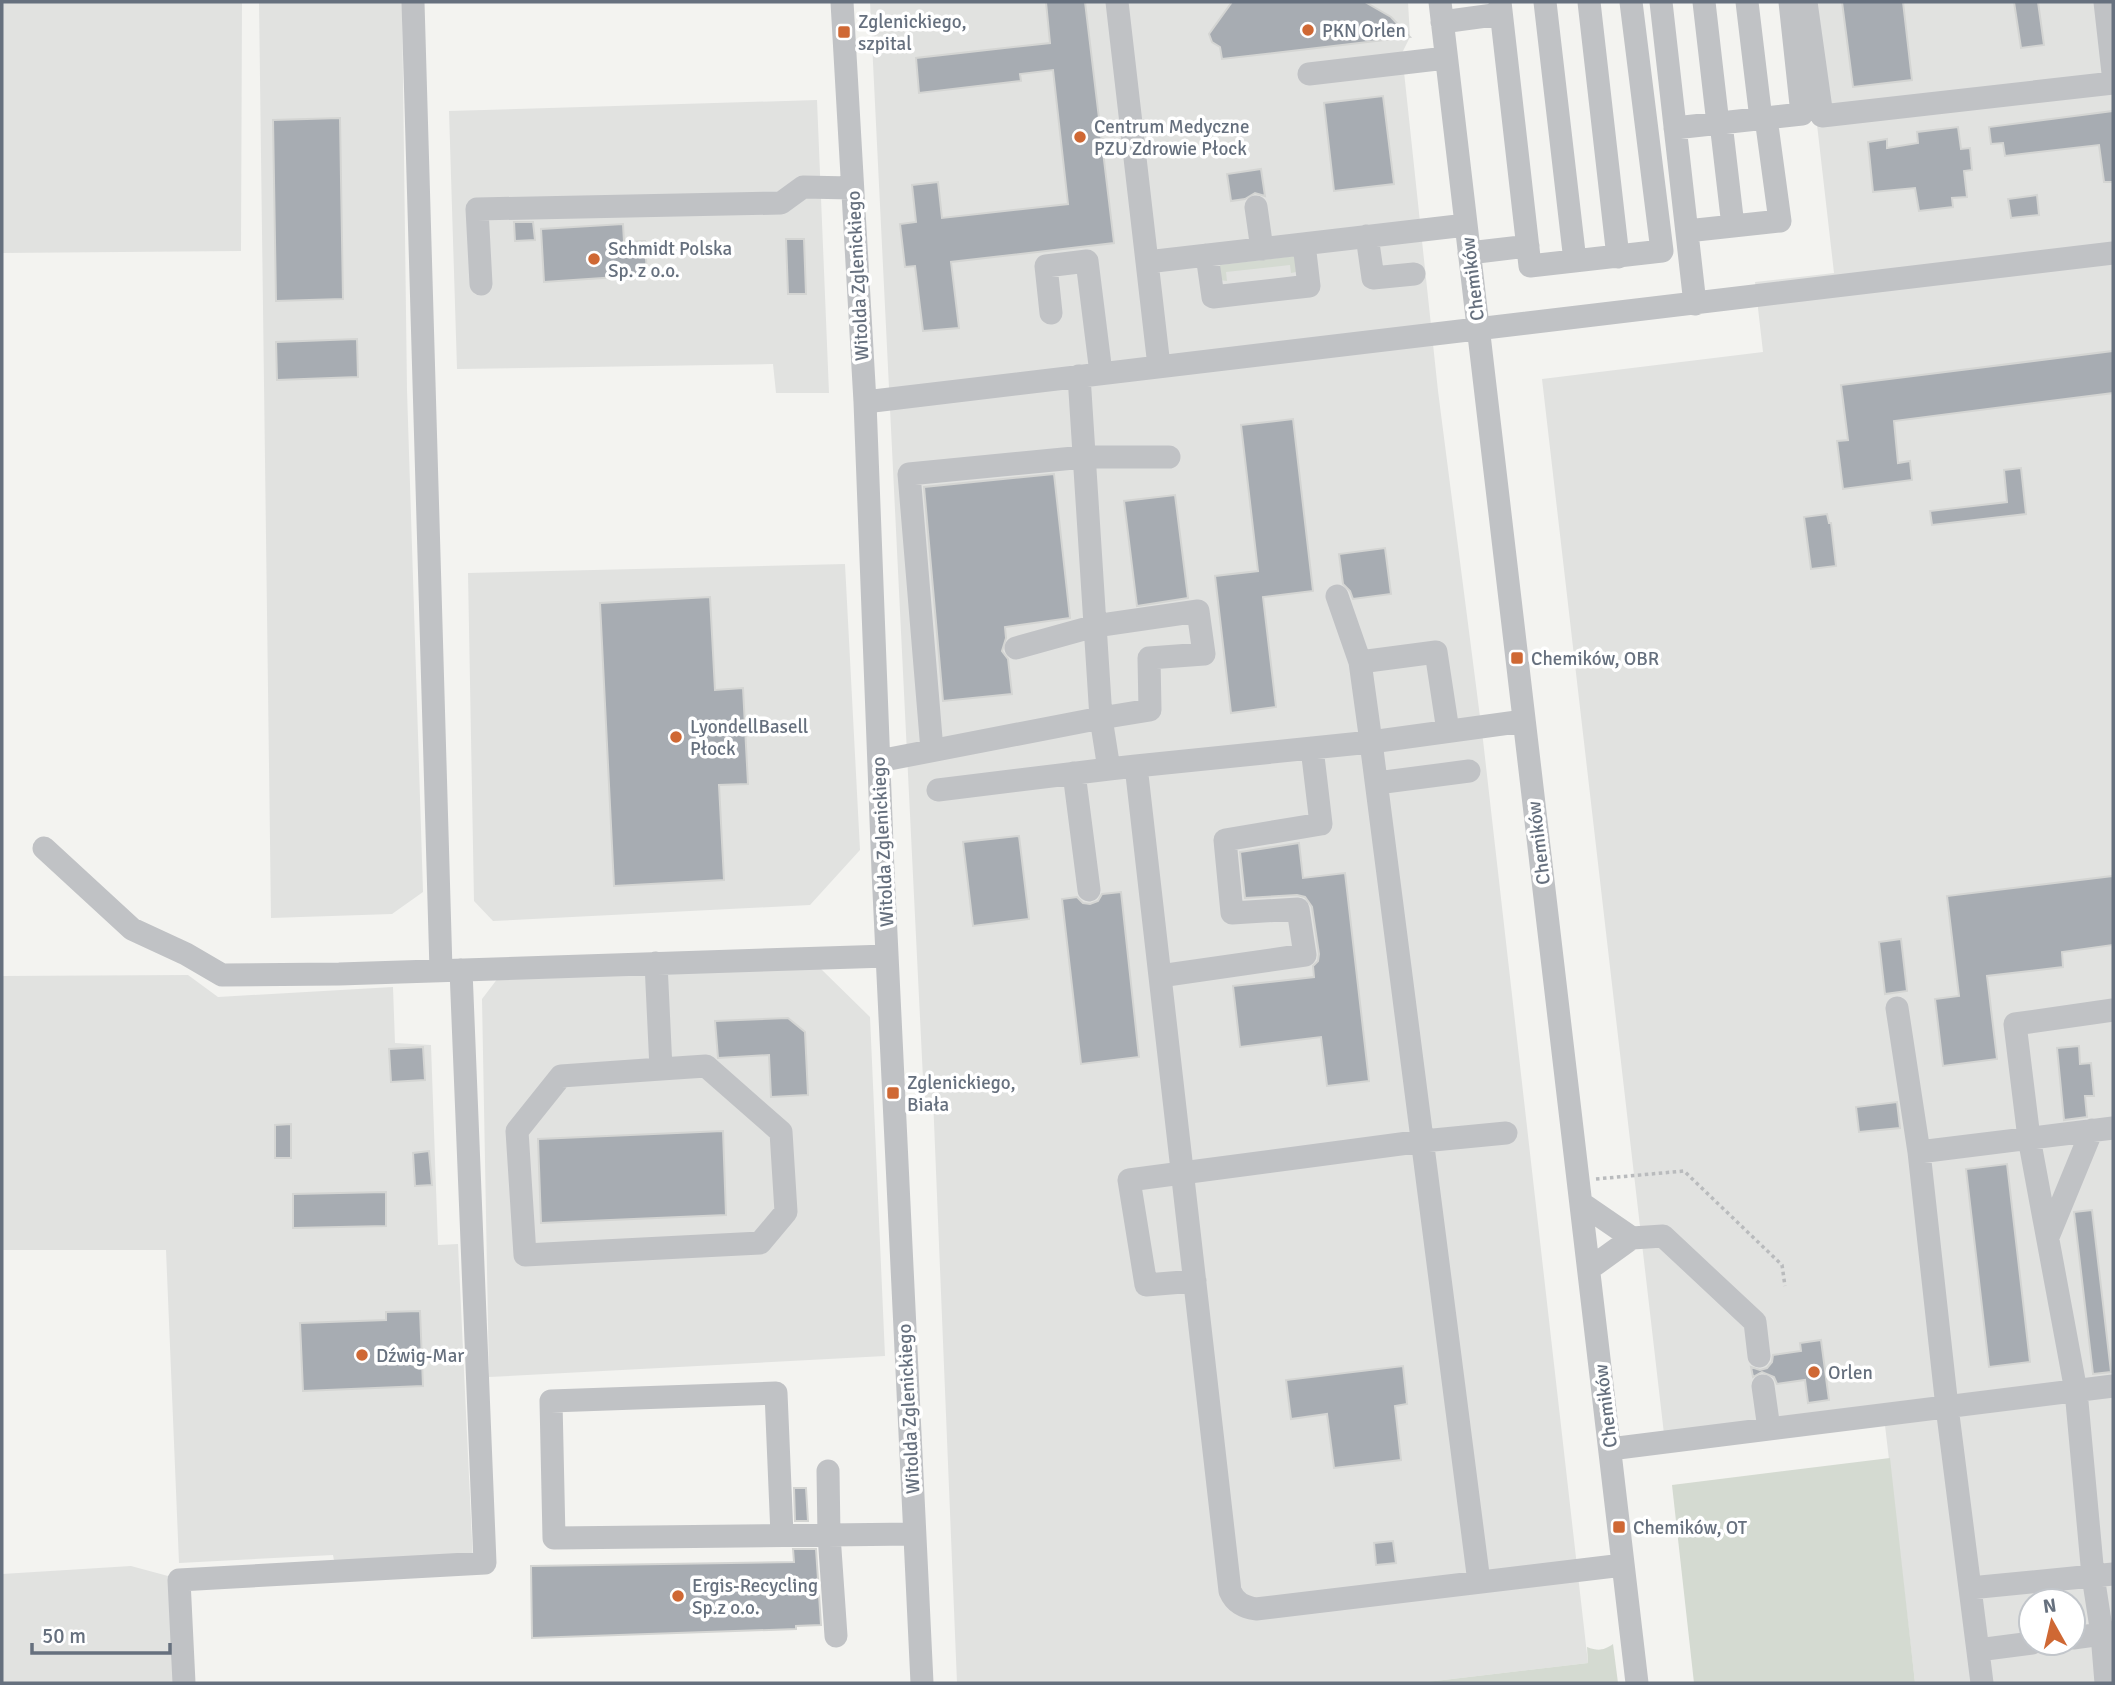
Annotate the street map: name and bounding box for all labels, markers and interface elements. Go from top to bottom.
place label: Zglenickiego, szpital [858,10,967,56]
place label: PKN Orlen [1322,19,1406,43]
marker: PKN Orlen [1300,22,1316,38]
marker: Zglenickiego, szpital [836,24,852,40]
place label: Centrum Medyczne PZU Zdrowie Płock [1094,115,1249,161]
marker: Centrum Medyczne PZU Zdrowie Płock [1072,129,1088,145]
street label: Witolda Zglenickiego [842,190,874,362]
street label: Chemików [1456,235,1490,322]
place label: Schmidt Polska Sp. z o.o. [608,237,732,283]
marker: Schmidt Polska Sp. z o.o. [586,251,602,267]
place label: Chemików, OBR [1531,647,1659,671]
marker: Chemików, OBR [1509,650,1525,666]
place label: LyondellBasell Płock [690,715,808,761]
marker: LyondellBasell Płock [668,729,684,745]
street label: Witolda Zglenickiego [867,756,899,928]
street label: Chemików [1522,799,1556,886]
place label: Zglenickiego, Biała [907,1071,1016,1117]
marker: Zglenickiego, Biała [885,1085,901,1101]
street label: Witolda Zglenickiego [893,1323,925,1495]
place label: Dźwig-Mar [376,1344,464,1368]
marker: Dźwig-Mar [354,1347,370,1363]
place label: Orlen [1828,1361,1873,1385]
street label: Chemików [1589,1362,1623,1449]
marker: Orlen [1806,1364,1822,1380]
place label: Chemików, OT [1633,1516,1748,1540]
marker: Chemików, OT [1611,1519,1627,1535]
place label: Ergis-Recycling Sp.z o.o. [692,1574,818,1620]
north arrow [2017,1587,2087,1657]
marker: Ergis-Recycling Sp.z o.o. [670,1588,686,1604]
text: N [2042,1593,2058,1619]
scale bar [32,1612,170,1656]
text: 50 m [42,1623,86,1649]

